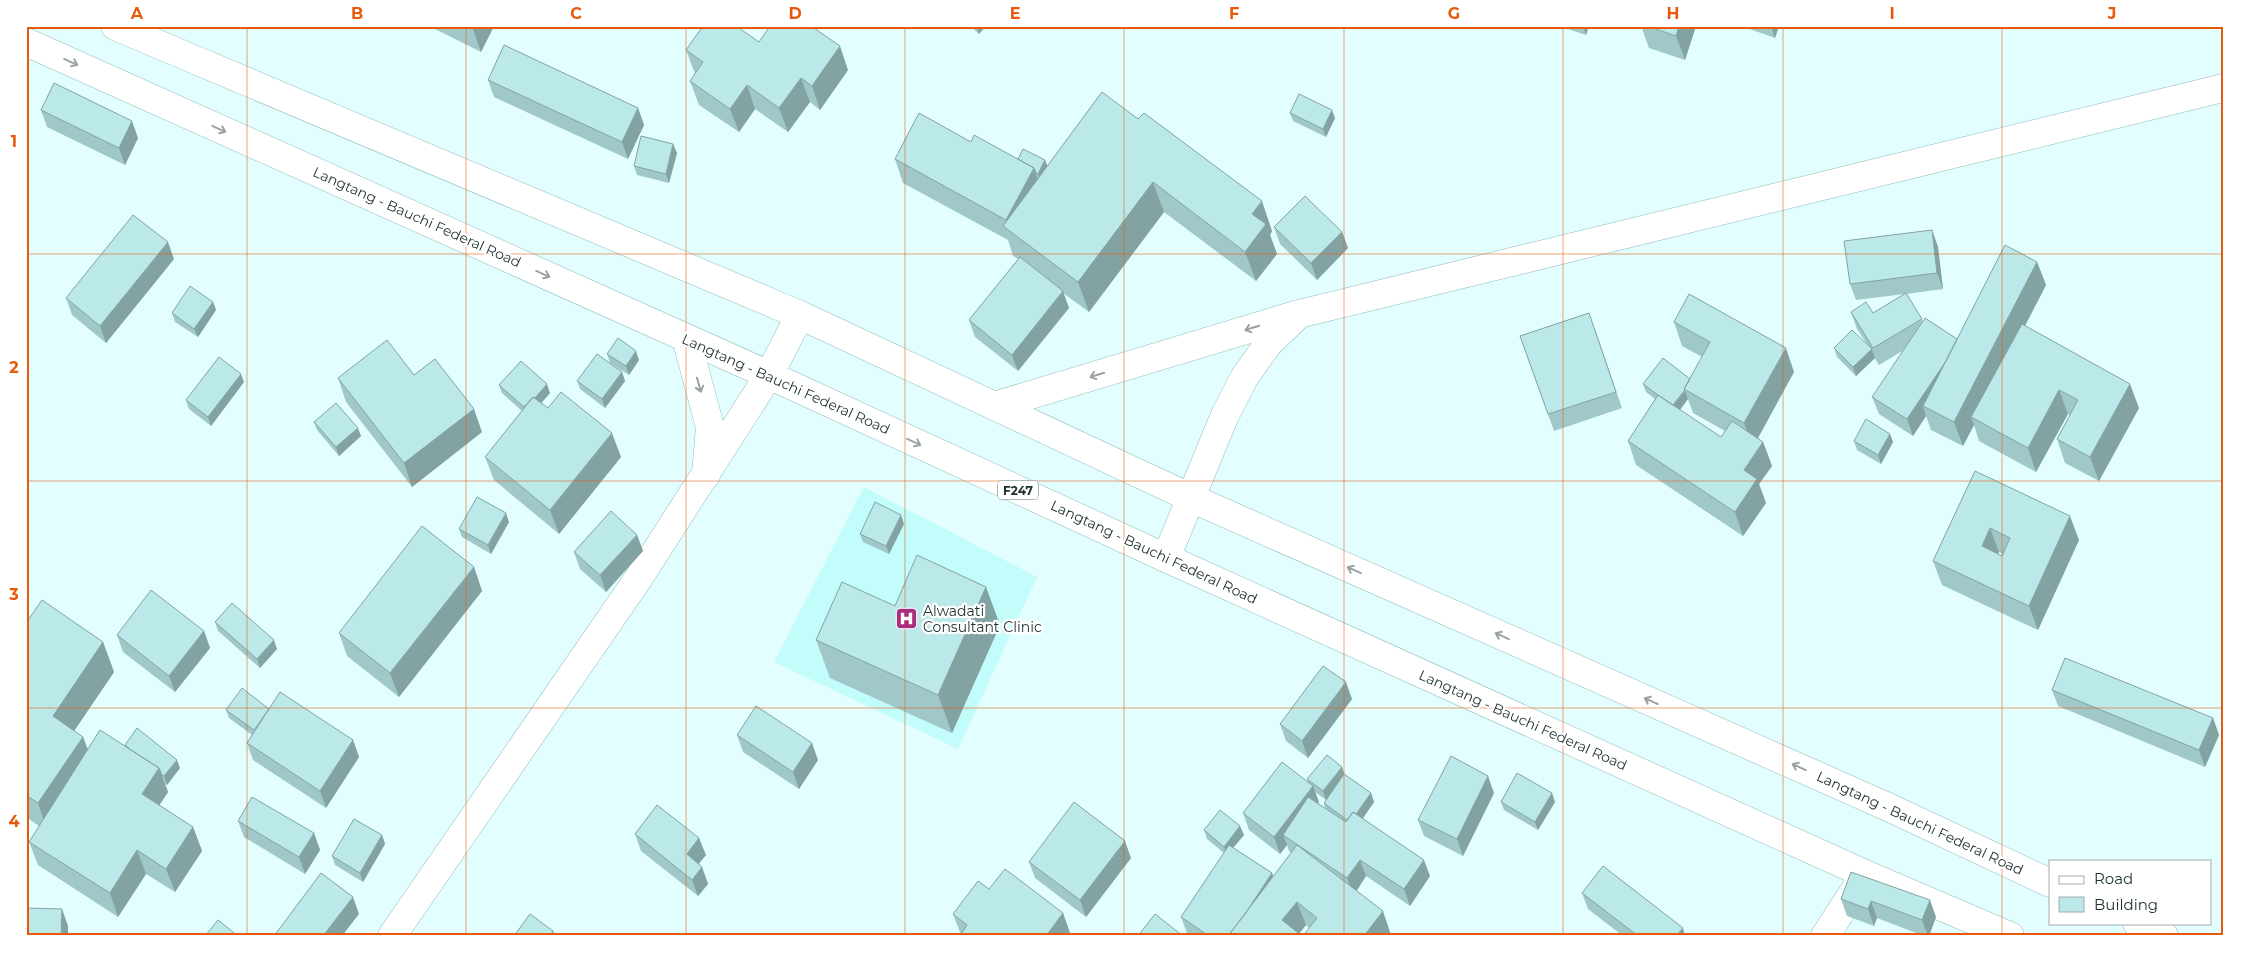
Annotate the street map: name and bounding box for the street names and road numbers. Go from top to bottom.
street label: Langtang - Bauchi Federal Road [310,163,524,271]
street label: Langtang - Bauchi Federal Road [679,330,893,438]
road number: F247 [998,480,1038,500]
street label: Langtang - Bauchi Federal Road [1048,496,1260,608]
street label: Langtang - Bauchi Federal Road [1416,666,1630,774]
street label: Langtang - Bauchi Federal Road [1814,767,2026,879]

